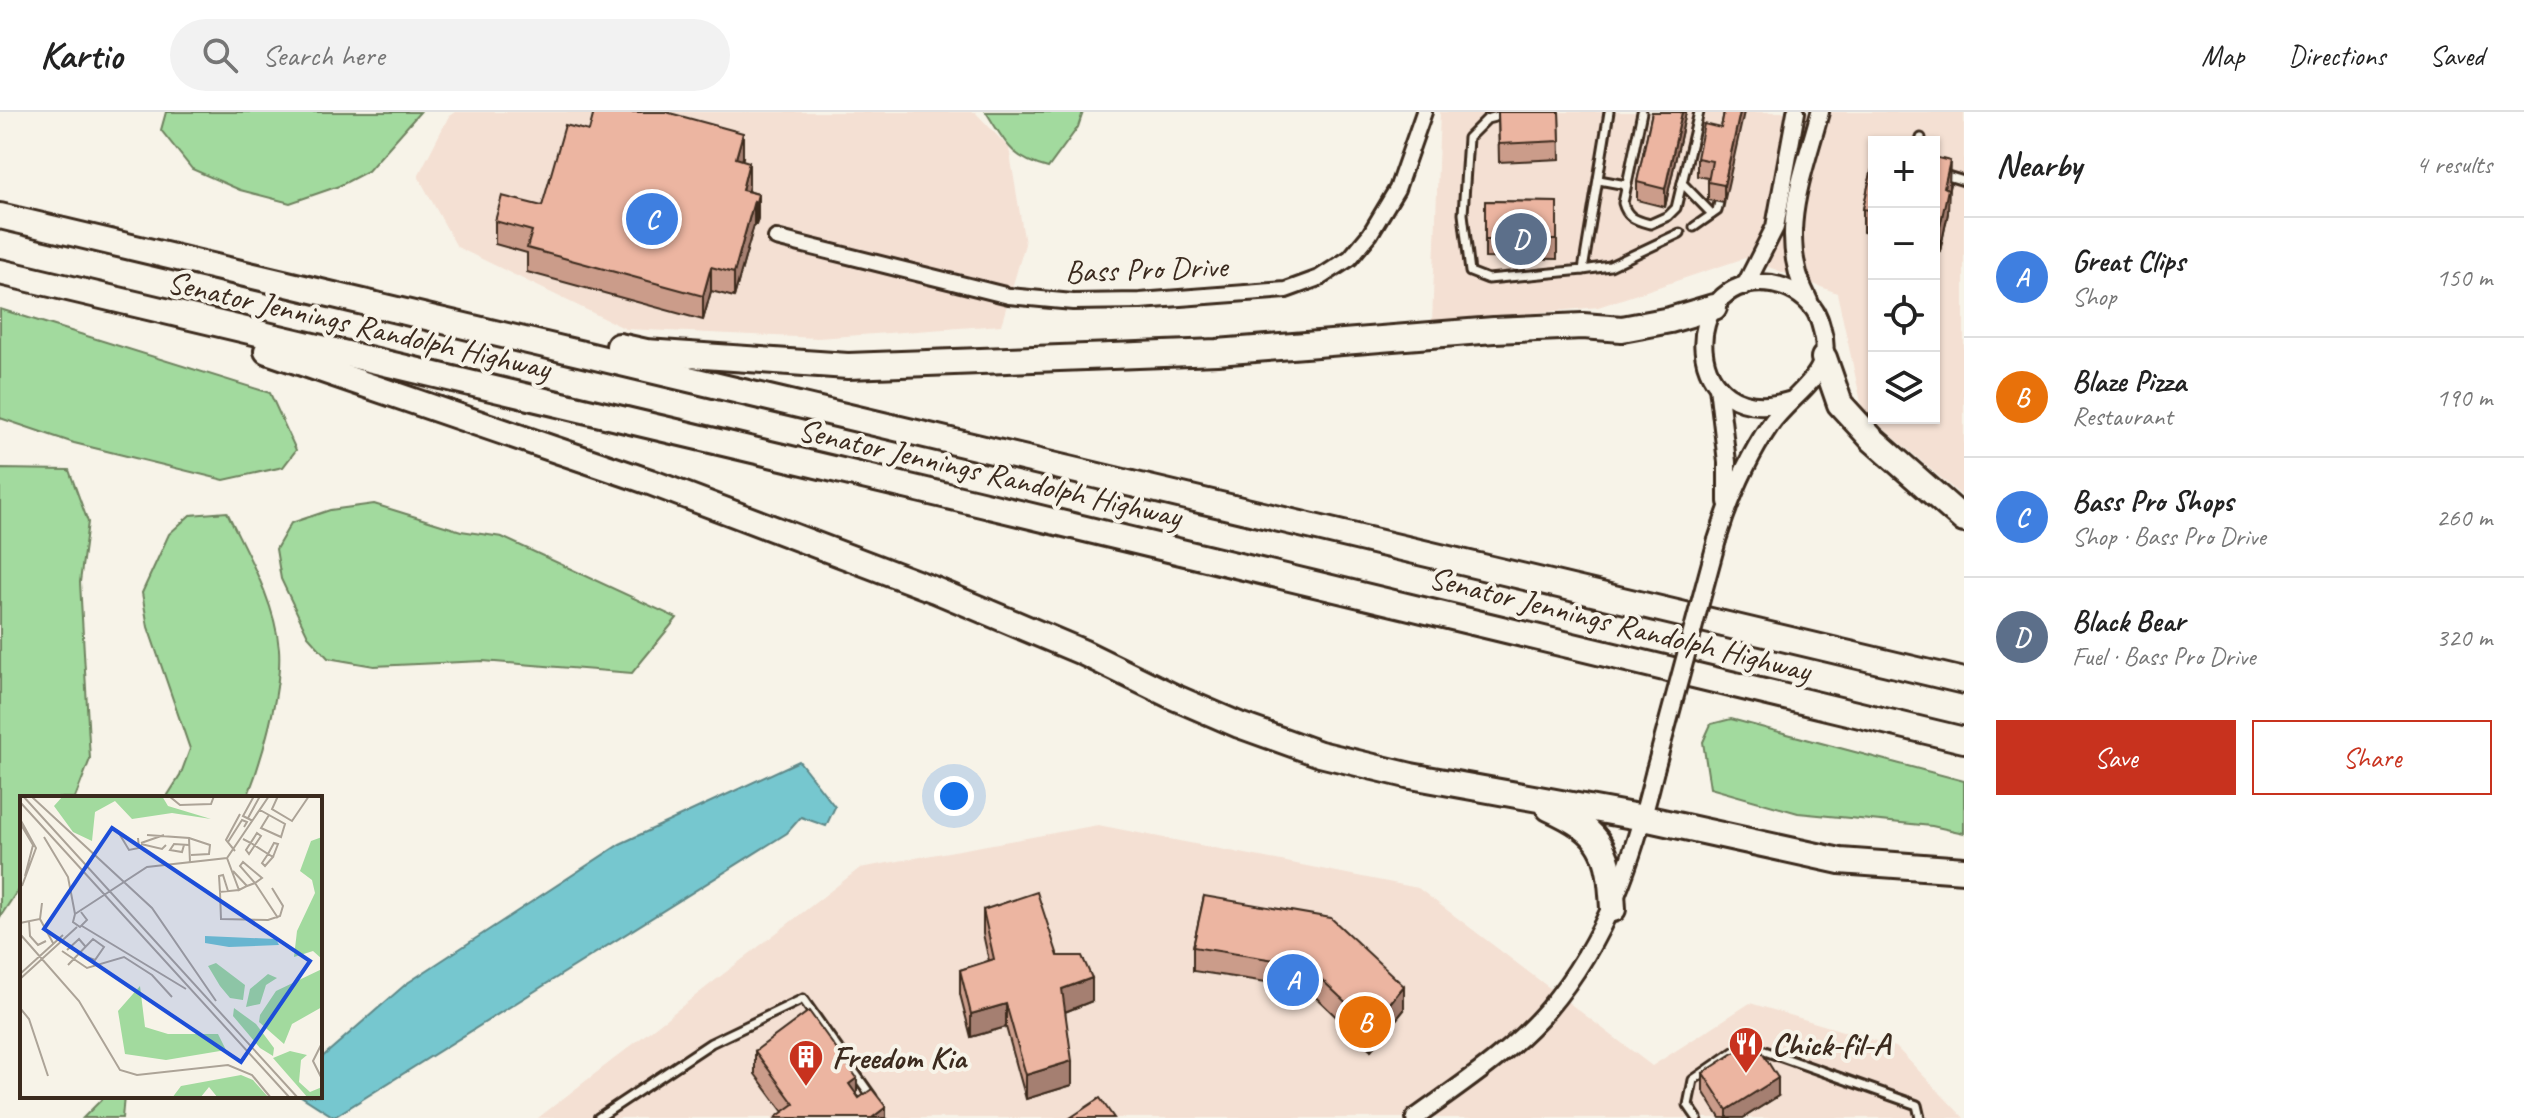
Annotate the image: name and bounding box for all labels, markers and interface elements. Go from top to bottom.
search box [170,19,730,91]
text: Kartio [40,32,122,79]
icon: search [198,33,242,77]
text: Search here [262,36,384,74]
text: Map [2201,38,2244,73]
text: Directions [2288,38,2386,73]
text: Saved [2430,38,2484,73]
map controls [1868,136,1940,424]
button: + [1868,136,1940,208]
text: Nearby [1996,143,2082,186]
text: 4 results [2416,148,2492,181]
pin: C [626,189,678,249]
button: − [1868,208,1940,280]
pin: D [1495,209,1547,269]
text: Great Clips [2072,242,2185,280]
street label: Bass Pro Drive [1064,246,1231,292]
street label: Senator Jennings Randolph Highway [164,261,556,389]
text: A [2015,261,2029,294]
text: 150 m [2436,261,2492,294]
button: locate [1868,280,1940,352]
text: Shop [2072,280,2116,313]
button: layers [1868,352,1940,424]
text: Blaze Pizza [2072,362,2186,400]
text: B [2015,381,2029,414]
text: 190 m [2436,381,2492,414]
text: Restaurant [2072,400,2173,433]
street label: Senator Jennings Randolph Highway [795,409,1187,537]
text: Bass Pro Shops [2072,482,2233,520]
text: C [2016,501,2028,534]
text: 260 m [2436,501,2492,534]
text: Shop · Bass Pro Drive [2072,520,2266,553]
street label: Senator Jennings Randolph Highway [1425,557,1817,692]
text: Black Bear [2072,602,2185,640]
text: D [2014,621,2030,654]
text: 320 m [2436,621,2492,654]
text: Fuel · Bass Pro Drive [2072,640,2256,673]
button: Save [1996,720,2236,795]
button: Share [2252,720,2492,795]
your location [934,776,974,816]
inset map [20,796,322,1098]
pin: A [1267,950,1319,1010]
pin: B [1339,992,1391,1052]
place label: Chick-fil-A [1772,1024,1892,1065]
restaurant icon: Chick-fil-A [1727,1025,1765,1075]
place label: Freedom Kia [832,1037,969,1078]
building icon: Freedom Kia [787,1038,825,1088]

